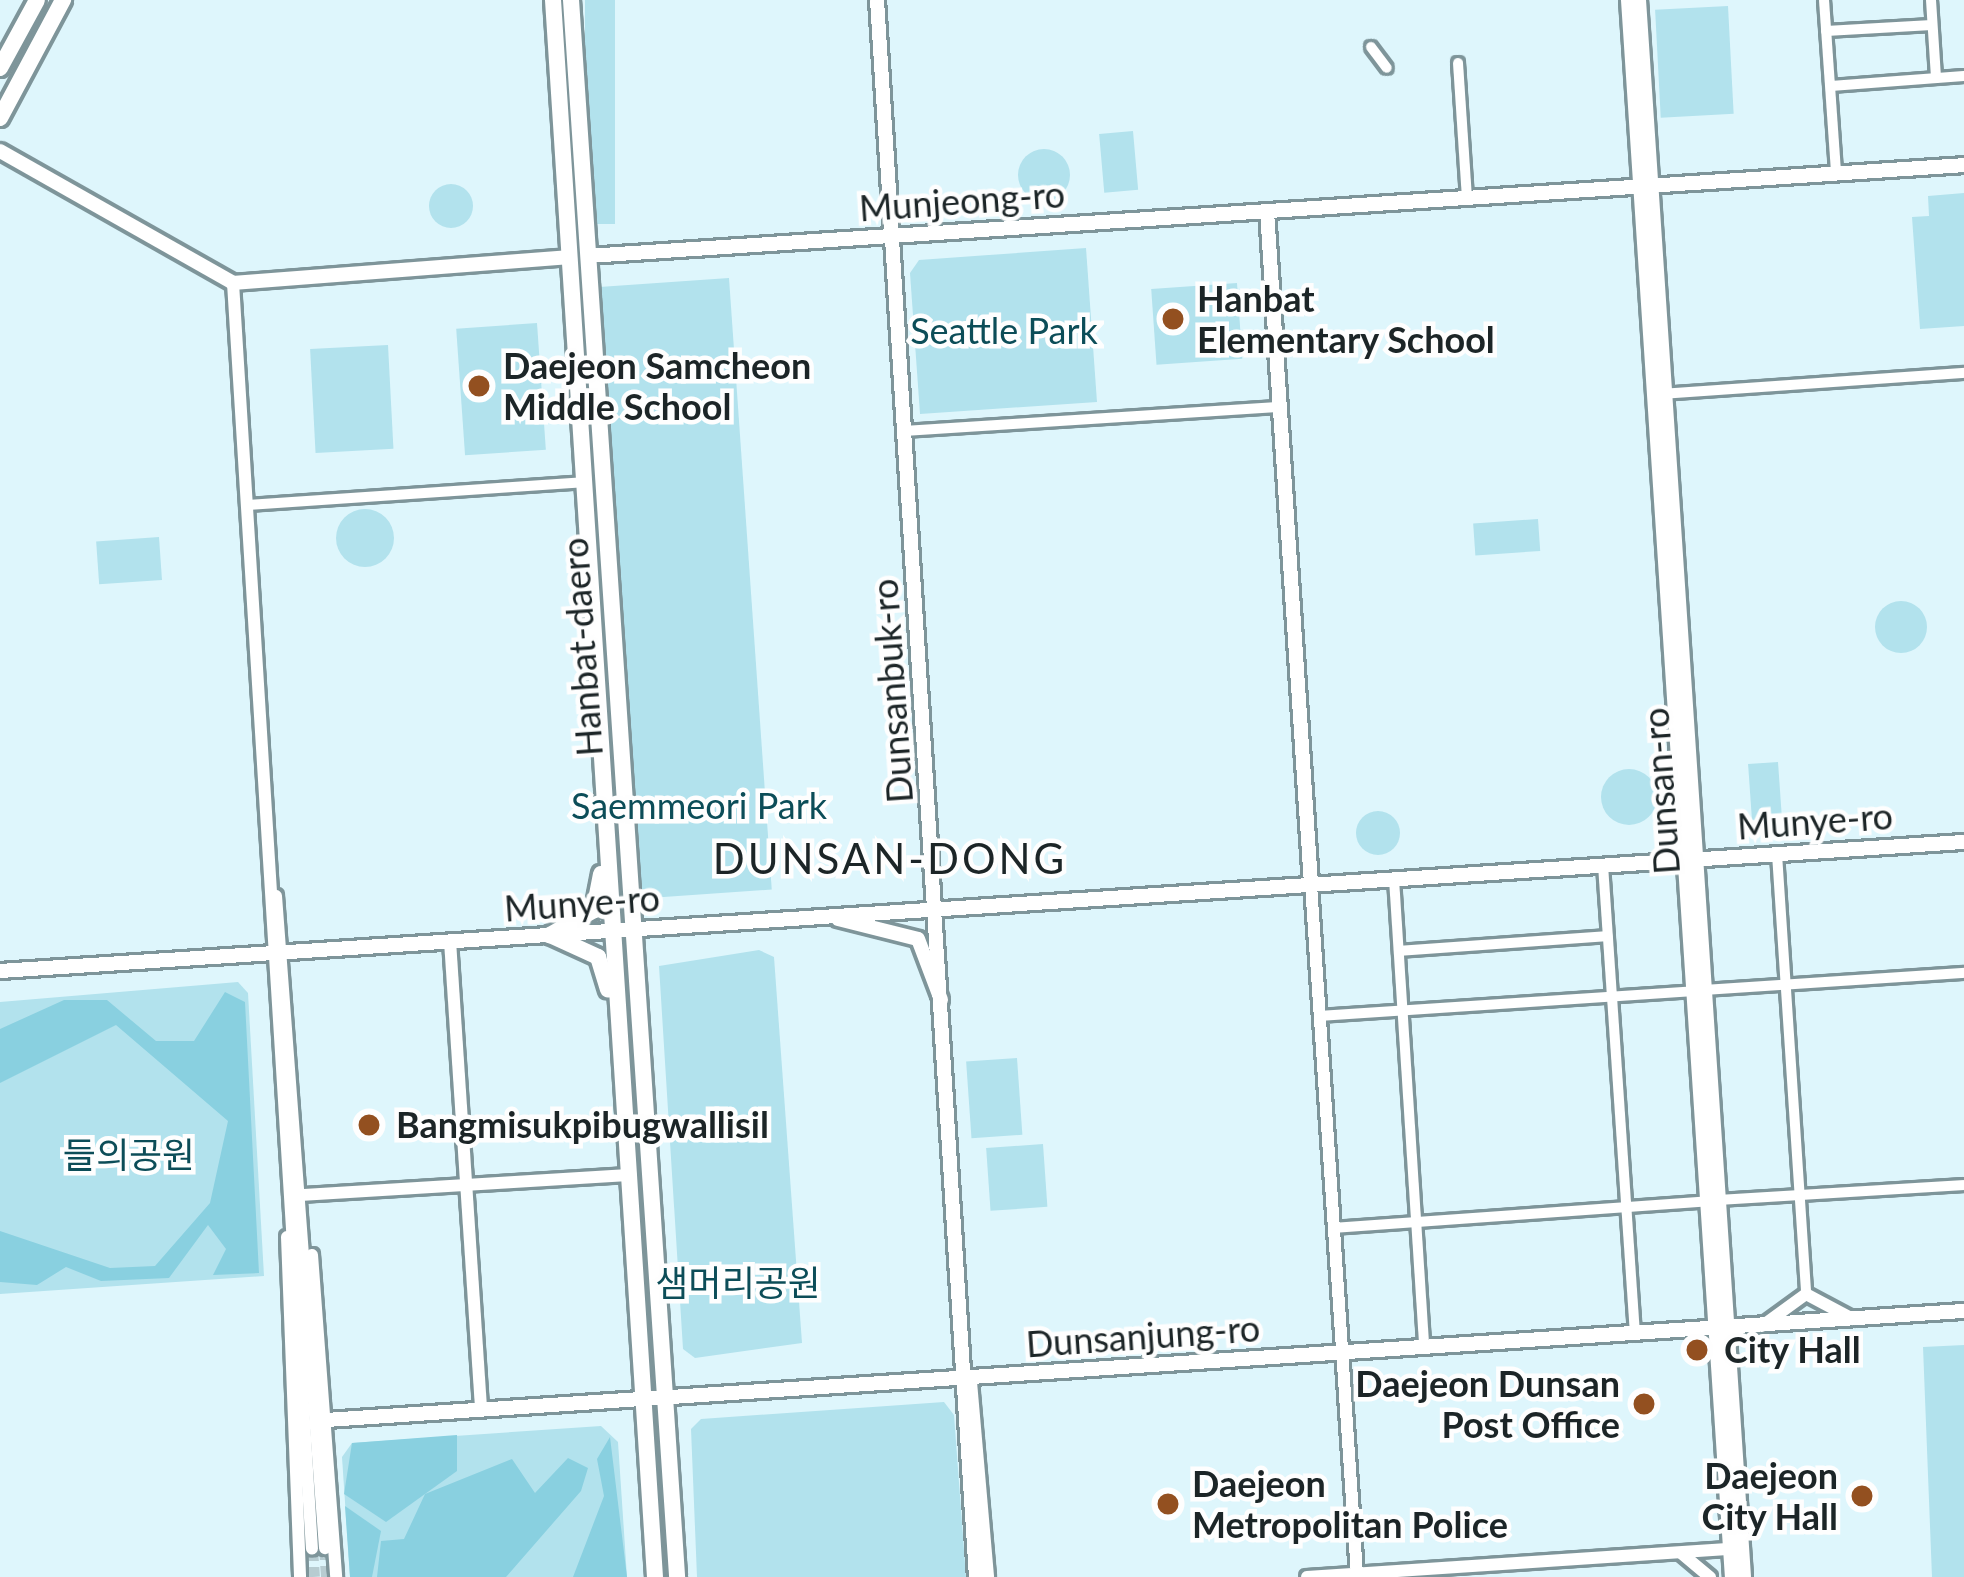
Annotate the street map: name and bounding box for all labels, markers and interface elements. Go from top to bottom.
street label: Munjeong-ro [858,172,1066,230]
place label: Hanbat Elementary School [1197,276,1496,361]
marker: Hanbat Elementary School [1160,306,1186,332]
park label: Seattle Park [910,309,1098,353]
place label: Daejeon Samcheon Middle School [503,343,811,428]
marker: Daejeon Samcheon Middle School [466,373,492,399]
street label: Hanbat-daero [553,536,611,758]
street label: Dunsanbuk-ro [863,577,921,805]
street label: Dunsan-ro [1634,706,1688,876]
park label: Saemmeori Park [571,784,827,828]
street label: Munye-ro [1736,794,1894,848]
district label: DUNSAN-DONG [713,833,1067,883]
street label: Munye-ro [503,876,661,930]
place label: Bangmisukpibugwallisil [396,1103,769,1147]
marker: Bangmisukpibugwallisil [353,1109,385,1141]
park label: 들의공원 [63,1133,195,1177]
park label: 샘머리공원 [655,1261,821,1305]
street label: Dunsanjung-ro [1025,1306,1261,1366]
place label: City Hall [1724,1328,1862,1372]
marker: City Hall [1681,1334,1713,1366]
place label: Daejeon Dunsan Post Office [1355,1361,1620,1446]
marker: Daejeon Dunsan Post Office [1631,1391,1657,1417]
place label: Daejeon City Hall [1700,1453,1838,1538]
place label: Daejeon Metropolitan Police [1192,1461,1508,1546]
marker: Daejeon City Hall [1849,1483,1875,1509]
marker: Daejeon Metropolitan Police [1155,1491,1181,1517]

